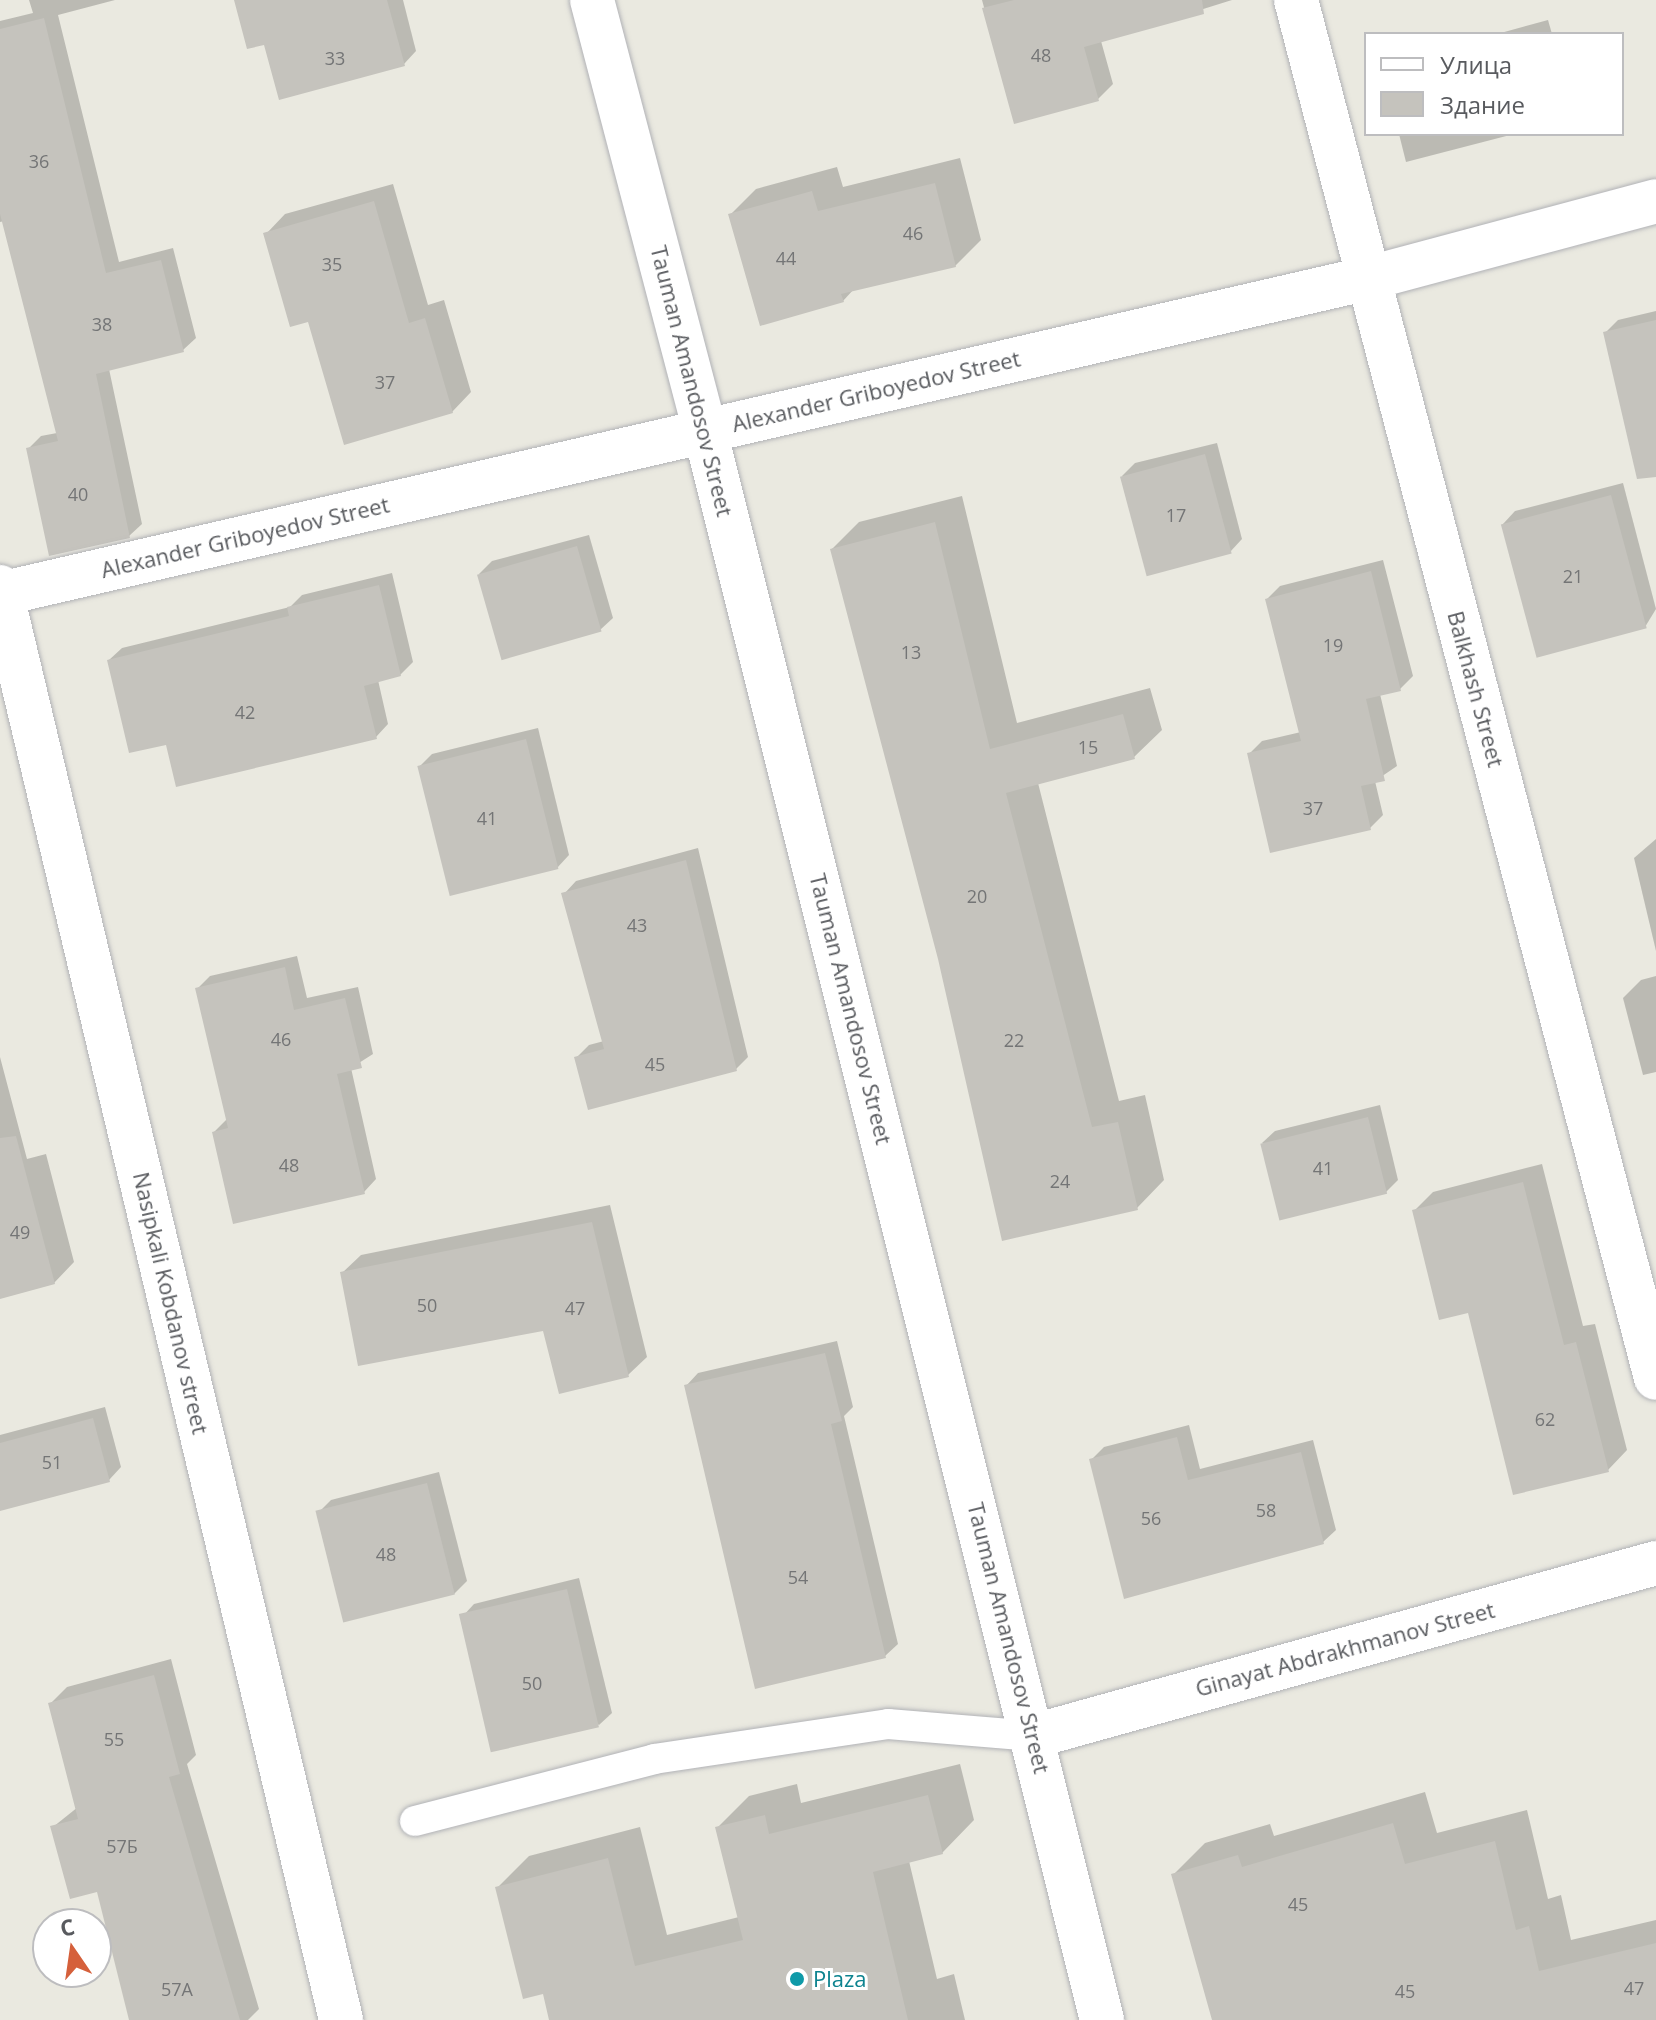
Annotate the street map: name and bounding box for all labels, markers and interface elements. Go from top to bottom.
legend [1364,32,1624,136]
house number: 48 [1031,44,1051,66]
house number: 33 [325,47,345,69]
text: Улица [1440,48,1512,81]
text: Здание [1440,88,1525,121]
house number: 36 [29,150,49,172]
house number: 46 [903,222,923,244]
street label: Tauman Amandosov Street [646,243,738,519]
house number: 44 [776,247,796,269]
house number: 35 [322,253,342,275]
house number: 38 [92,313,112,335]
street label: Alexander Griboyedov Street [729,345,1023,437]
house number: 37 [375,371,395,393]
house number: 40 [68,483,88,505]
street label: Alexander Griboyedov Street [98,491,392,583]
house number: 17 [1166,504,1186,526]
house number: 21 [1563,565,1583,587]
street label: Balkhash Street [1442,608,1510,770]
house number: 19 [1323,634,1343,656]
house number: 13 [901,641,921,663]
house number: 42 [235,701,255,723]
house number: 15 [1078,736,1098,758]
house number: 37 [1303,797,1323,819]
house number: 41 [477,807,497,829]
street label: Tauman Amandosov Street [805,871,897,1147]
house number: 20 [967,885,987,907]
house number: 43 [627,914,647,936]
house number: 46 [271,1028,291,1050]
house number: 22 [1004,1029,1024,1051]
house number: 45 [645,1053,665,1075]
house number: 48 [279,1154,299,1176]
house number: 41 [1313,1157,1333,1179]
street label: Nasipkali Kobdanov street [128,1169,214,1437]
house number: 24 [1050,1170,1070,1192]
house number: 49 [10,1221,30,1243]
house number: 50 [417,1294,437,1316]
house number: 47 [565,1297,585,1319]
house number: 62 [1535,1408,1555,1430]
house number: 51 [42,1451,62,1473]
house number: 58 [1256,1499,1276,1521]
street label: Tauman Amandosov Street [963,1500,1055,1776]
house number: 56 [1141,1507,1161,1529]
house number: 48 [376,1543,396,1565]
house number: 54 [788,1566,808,1588]
street label: Ginayat Abdrakhmanov Street [1193,1596,1497,1702]
house number: 50 [522,1672,542,1694]
house number: 55 [104,1728,124,1750]
house number: 57Б [106,1835,138,1857]
house number: 45 [1288,1893,1308,1915]
north arrow [32,1908,112,1988]
text: С [57,1910,77,1943]
place label: Plaza [813,1966,867,1992]
marker: Plaza [788,1970,806,1988]
house number: 47 [1624,1977,1644,1999]
house number: 57А [161,1978,193,2000]
house number: 45 [1395,1980,1415,2002]

